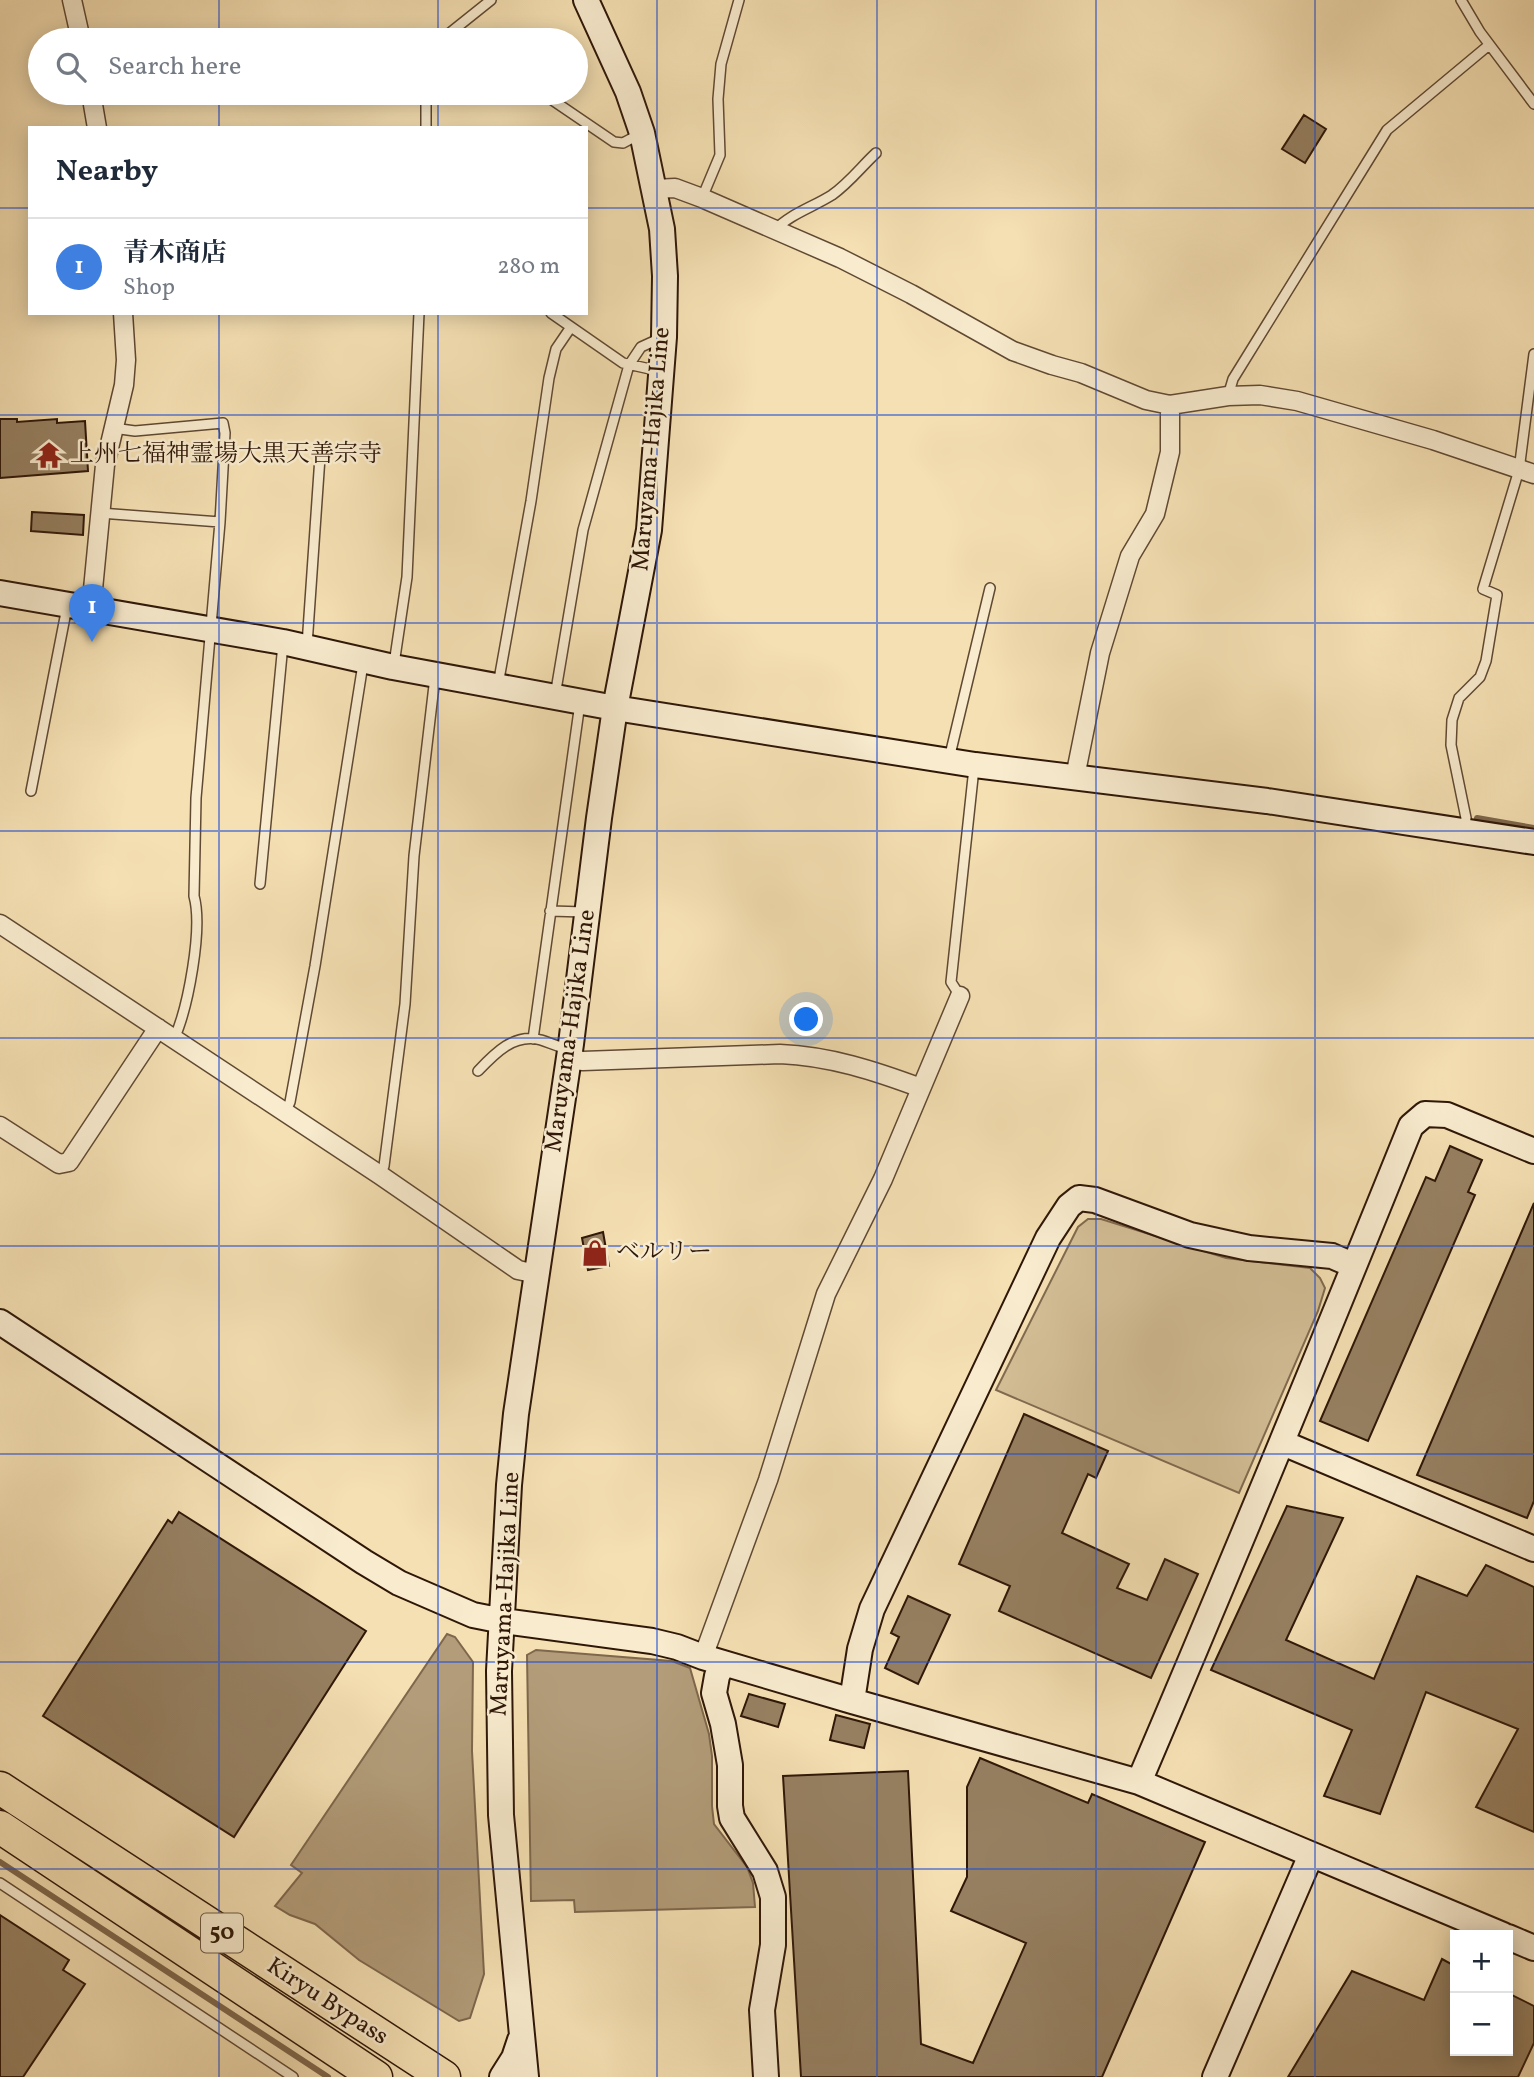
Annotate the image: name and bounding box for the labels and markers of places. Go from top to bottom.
place label: 上州七福神霊場大黒天善宗寺 [70,438,382,472]
temple icon: 上州七福神霊場大黒天善宗寺 [34,440,64,470]
pin: 1 [69,584,115,642]
place label: ベルリー [616,1236,712,1270]
shop icon: ベルリー [580,1238,610,1268]

